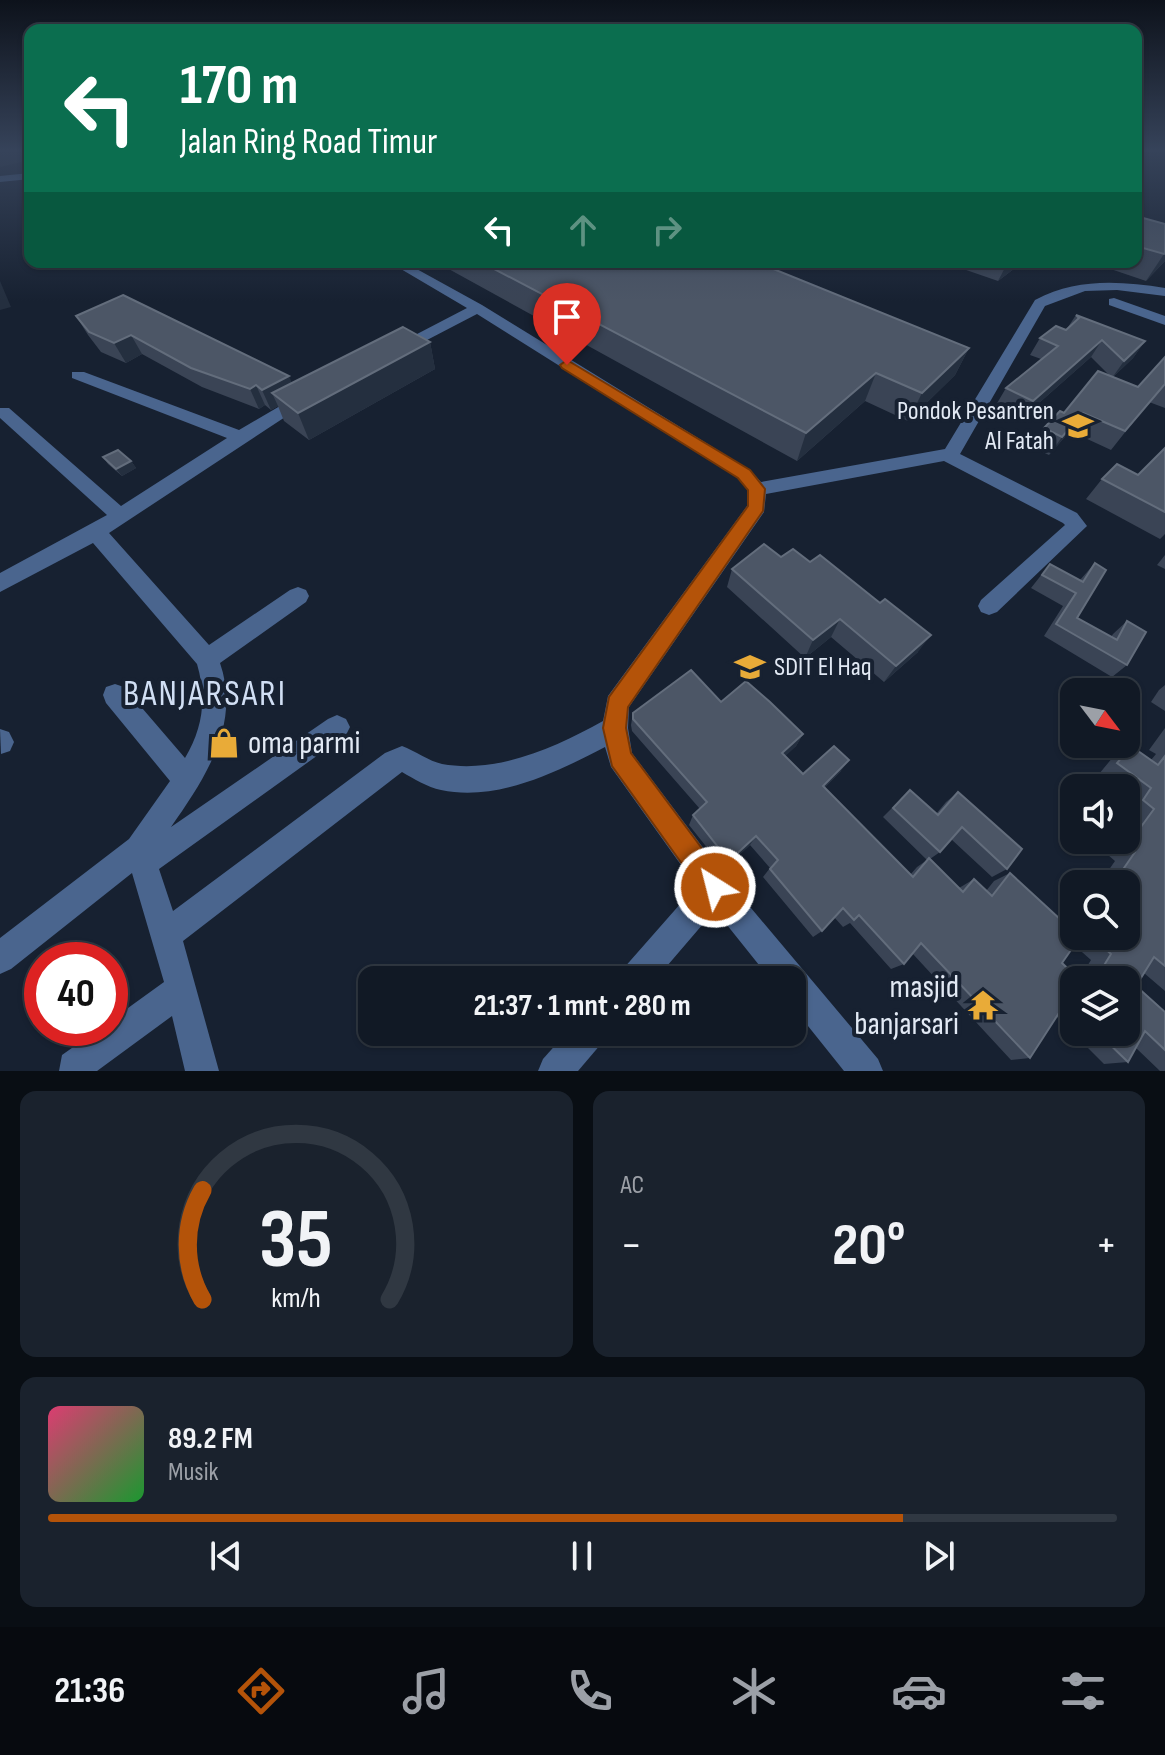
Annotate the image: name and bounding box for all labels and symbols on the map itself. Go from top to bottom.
pin [533,283,601,365]
place label: Pondok Pesantren Al Fatah [897,396,1054,457]
school or university icon: Pondok Pesantren Al Fatah [1061,409,1095,443]
school or university icon: SDIT El Haq [733,650,767,684]
place label: SDIT El Haq [774,652,872,683]
district label: BANJARSARI [123,673,287,716]
north arrow [1060,678,1140,758]
place label: oma parmi [248,724,360,763]
shop icon: oma parmi [207,726,241,760]
position arrow [673,845,757,929]
speed limit sign: 40 [24,942,128,1046]
place label: masjid banjarsari [854,968,959,1044]
temple icon: masjid banjarsari [966,988,1000,1022]

